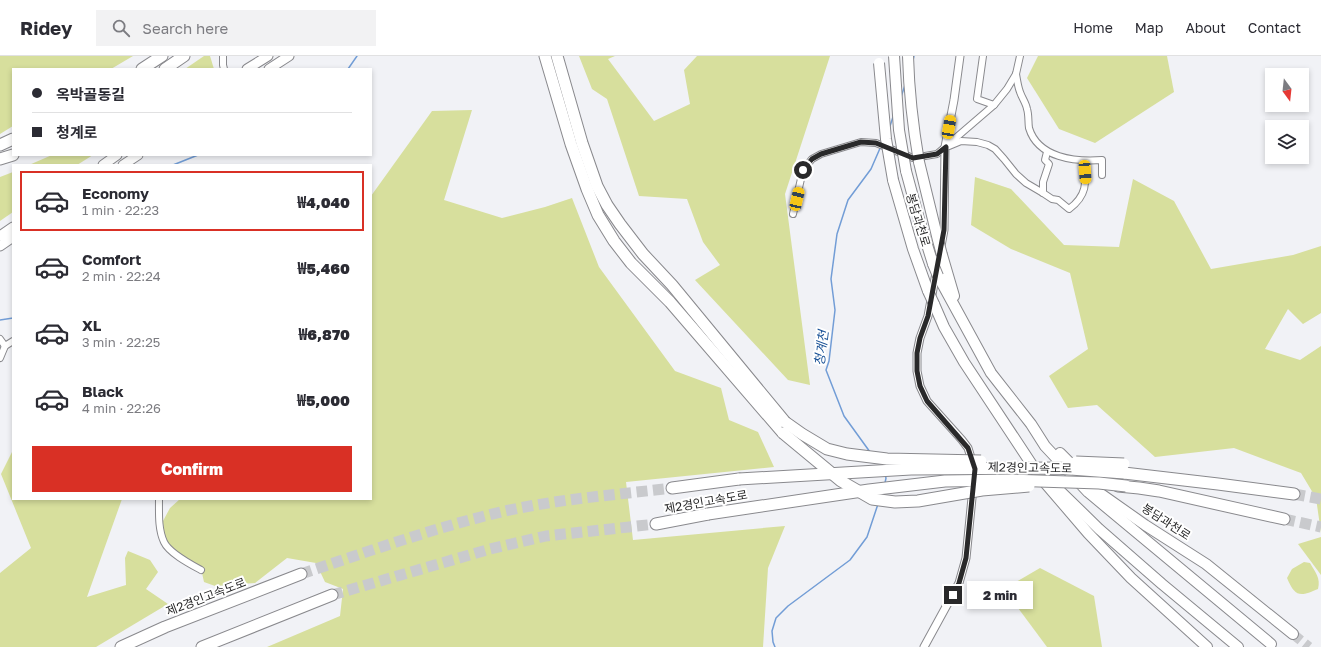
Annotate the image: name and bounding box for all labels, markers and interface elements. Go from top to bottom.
search box [96,10,376,46]
text: Ridey [20,16,72,39]
icon: search [110,17,132,39]
text: Search here [142,19,228,37]
text: Home [1073,19,1113,36]
text: Map [1135,19,1163,36]
text: About [1185,19,1226,36]
text: Contact [1248,19,1301,36]
north arrow [1265,68,1309,112]
map controls [1265,68,1309,164]
text: 옥박골동길 [56,85,125,103]
car [941,114,957,140]
button: layers [1265,120,1309,164]
text: 청계로 [56,123,97,141]
car [1078,160,1092,184]
route start [794,161,812,179]
icon: car [34,183,70,219]
text: Economy [82,184,149,202]
car [788,186,806,212]
street label: 봉담과천로 [903,191,934,248]
text: ₩4,040 [297,193,350,211]
text: 1 min · 22:23 [82,202,159,218]
icon: car [34,249,70,285]
text: Comfort [82,250,141,268]
text: ₩5,460 [297,259,350,277]
text: 2 min · 22:24 [82,268,161,284]
icon: car [34,315,70,351]
text: XL [82,316,101,334]
text: ₩6,870 [298,325,350,343]
water label: 청계천 [811,328,831,367]
text: 3 min · 22:25 [82,334,160,350]
icon: car [34,381,70,417]
text: Black [82,382,124,400]
text: ₩5,000 [297,391,350,409]
text: 4 min · 22:26 [82,400,161,416]
button: Confirm [32,446,352,492]
street label: 제2경인고속도로 [988,459,1072,476]
street label: 제2경인고속도로 [663,487,749,516]
street label: 봉담과천로 [1139,500,1194,543]
street label: 제2경인고속도로 [164,574,248,619]
callout: 2 min [967,581,1033,609]
route end [944,586,962,604]
text: 2 min [983,587,1017,603]

